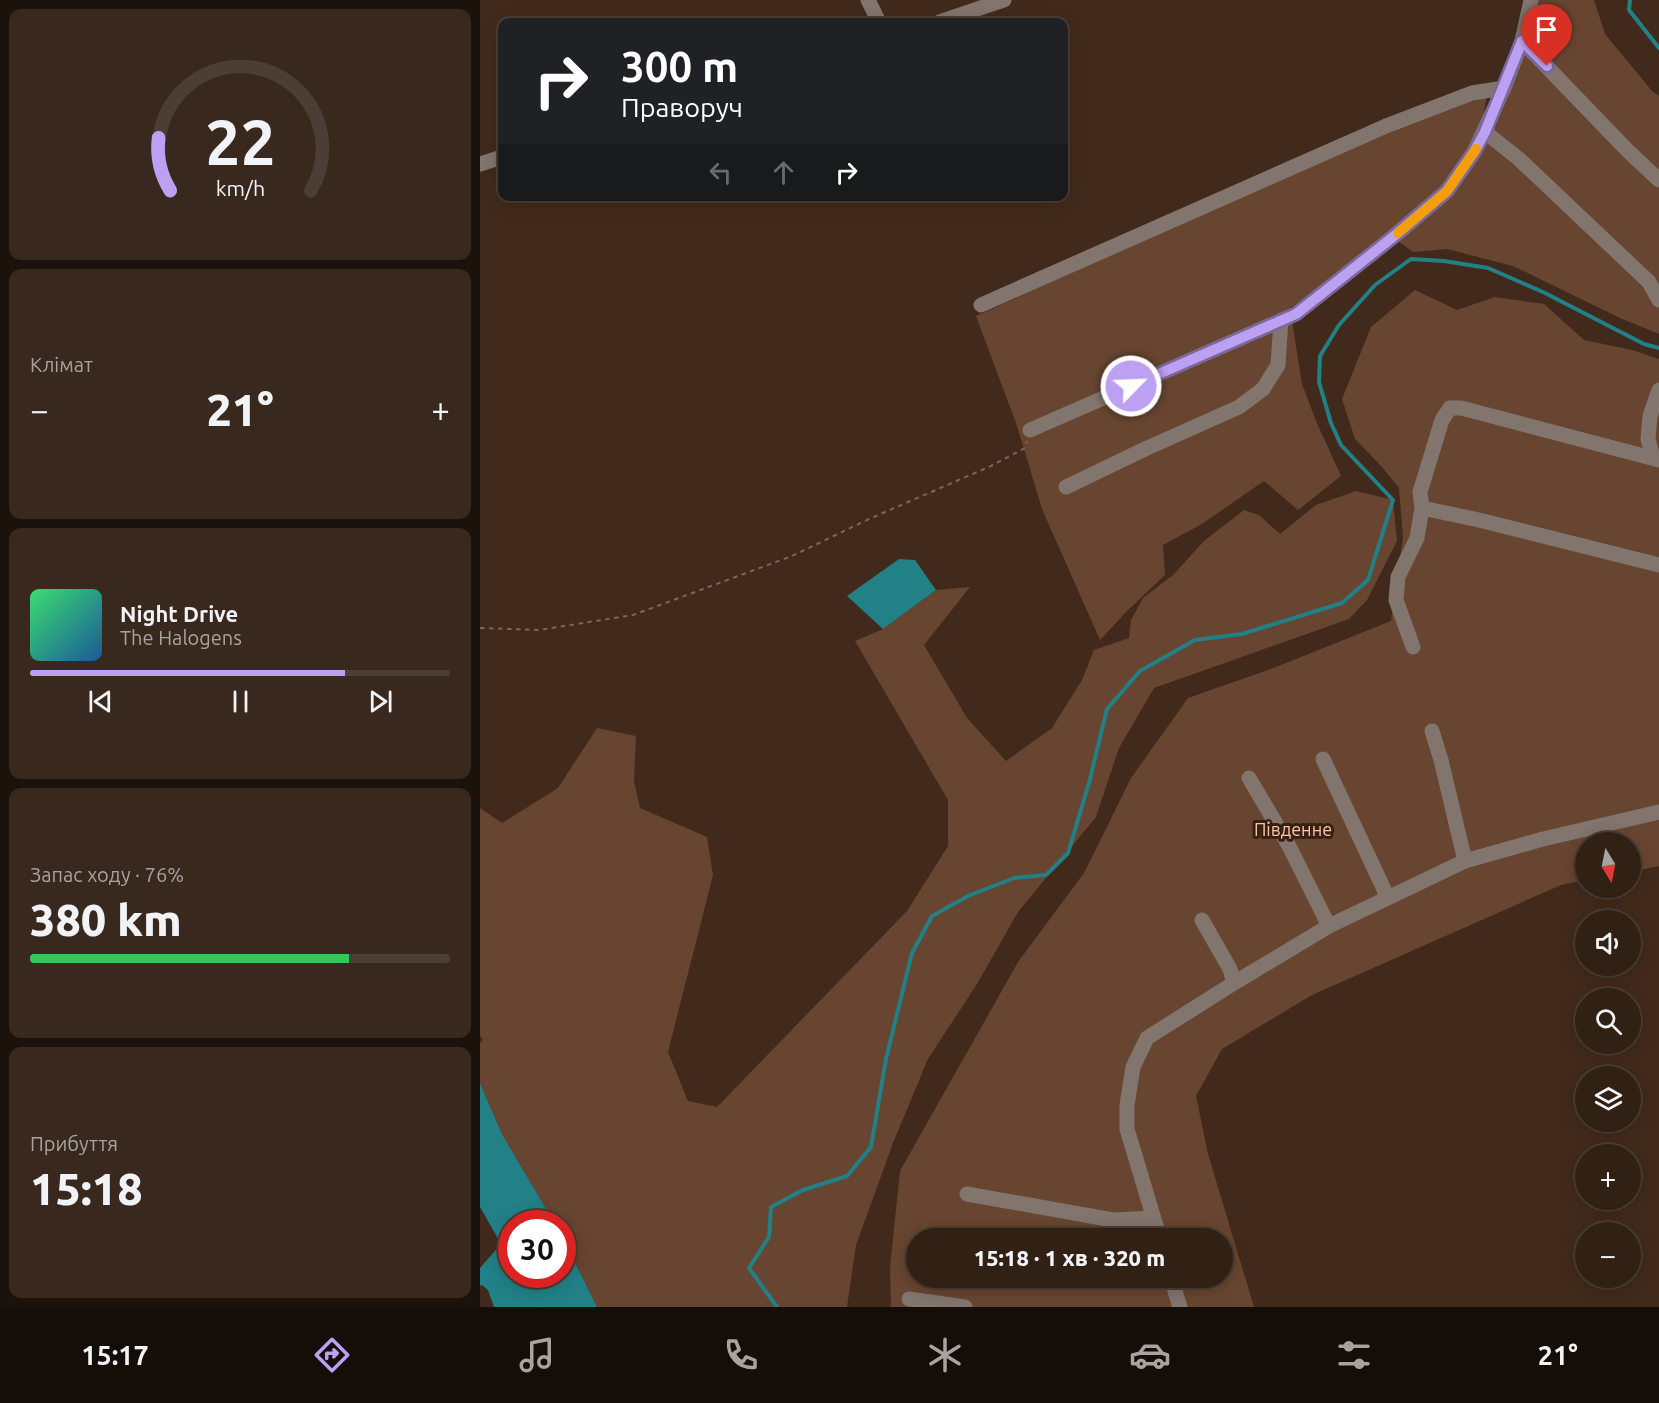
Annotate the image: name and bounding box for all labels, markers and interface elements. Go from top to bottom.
pin [1521,4,1572,66]
icon: arrive [1530,13,1563,46]
icon: right [522,42,600,120]
text: 300 m [621,43,738,90]
text: Праворуч [621,92,743,122]
text: 22 [205,107,275,177]
icon: left [704,156,737,189]
icon: ahead [767,156,800,189]
icon: right [830,156,863,189]
text: km/h [215,177,265,201]
text: Клімат [30,353,93,376]
position arrow [1099,354,1163,418]
text: 21° [206,384,274,435]
text: − [30,391,49,428]
text: + [431,391,450,428]
text: Night Drive [120,601,238,626]
text: The Halogens [120,626,242,649]
icon: previous [84,685,117,718]
icon: pause [224,685,257,718]
icon: next [364,685,397,718]
park label: Південне [1254,819,1332,839]
north arrow [1575,832,1641,898]
map controls [1575,832,1641,1288]
text: Запас ходу · 76% [30,863,184,886]
text: 380 km [30,894,182,945]
button: sound [1575,910,1641,976]
button: search [1575,988,1641,1054]
button: layers [1575,1066,1641,1132]
text: Прибуття [30,1132,118,1155]
button: + [1575,1144,1641,1210]
text: 15:18 [30,1163,143,1214]
speed limit sign: 30 [498,1210,576,1288]
button: − [1575,1222,1641,1288]
text: 15:18 · 1 хв · 320 m [974,1245,1165,1270]
icon: directions [311,1334,353,1376]
icon: music [516,1334,558,1376]
icon: phone [720,1334,762,1376]
icon: climate [924,1334,966,1376]
icon: car [1129,1334,1171,1376]
icon: filters [1333,1334,1375,1376]
text: 15:17 [81,1340,149,1370]
text: 21° [1538,1340,1578,1370]

